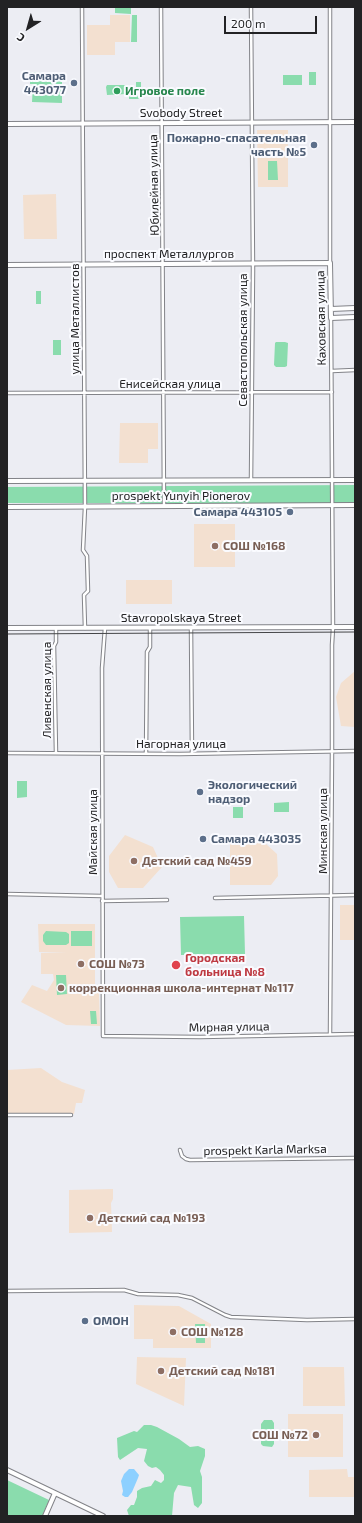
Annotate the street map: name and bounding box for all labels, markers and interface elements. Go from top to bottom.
north arrow [8,8,48,48]
scale bar [226,8,319,34]
text: 200 m [231,16,265,30]
text: С [14,31,27,45]
place label: Самара 443077 [22,69,66,97]
marker: Самара 443077 [69,78,79,88]
place label: Игровое поле [125,84,205,98]
marker: Игровое поле [112,86,122,96]
street label: Svobody Street [140,106,222,120]
place label: Пожарно-спасательная часть №5 [167,131,306,159]
street label: Юбилейная улица [146,134,162,236]
marker: Пожарно-спасательная часть №5 [309,140,319,150]
street label: проспект Металлургов [104,247,234,261]
street label: улица Металлистов [68,263,82,375]
street label: Каховская улица [313,270,329,366]
street label: Севастопольская улица [236,273,250,407]
street label: Енисейская улица [119,377,221,391]
street label: prospekt Yunyih Pionerov [112,489,250,503]
place label: Самара 443105 [194,505,282,519]
marker: Самара 443105 [285,507,295,517]
place label: СОШ №168 [223,539,286,553]
marker: СОШ №168 [210,541,220,551]
street label: Stavropolskaya Street [121,611,241,625]
street label: Ливенская улица [40,642,54,738]
street label: Нагорная улица [136,737,226,751]
place label: Экологический надзор [208,778,297,806]
marker: Экологический надзор [195,787,205,797]
street label: Минская улица [316,788,330,874]
street label: Майская улица [86,789,100,875]
place label: Самара 443035 [211,832,301,846]
marker: Самара 443035 [198,834,208,844]
place label: Детский сад №459 [142,854,252,868]
marker: Детский сад №459 [129,856,139,866]
place label: Городская больница №8 [185,951,265,979]
place label: СОШ №73 [89,957,145,971]
marker: СОШ №73 [76,959,86,969]
marker: Городская больница №8 [170,959,182,971]
place label: коррекционная школа-интернат №117 [69,981,294,995]
marker: коррекционная школа-интернат №117 [56,983,66,993]
street label: Мирная улица [188,1019,270,1035]
street label: prospekt Karla Marksa [203,1142,327,1158]
place label: Детский сад №193 [98,1211,205,1225]
marker: Детский сад №193 [85,1213,95,1223]
place label: ОМОН [93,1314,129,1328]
marker: ОМОН [80,1316,90,1326]
place label: СОШ №128 [181,1325,243,1339]
marker: СОШ №128 [168,1327,178,1337]
place label: Детский сад №181 [169,1364,275,1378]
marker: Детский сад №181 [156,1366,166,1376]
place label: СОШ №72 [252,1428,308,1442]
marker: СОШ №72 [311,1430,321,1440]

